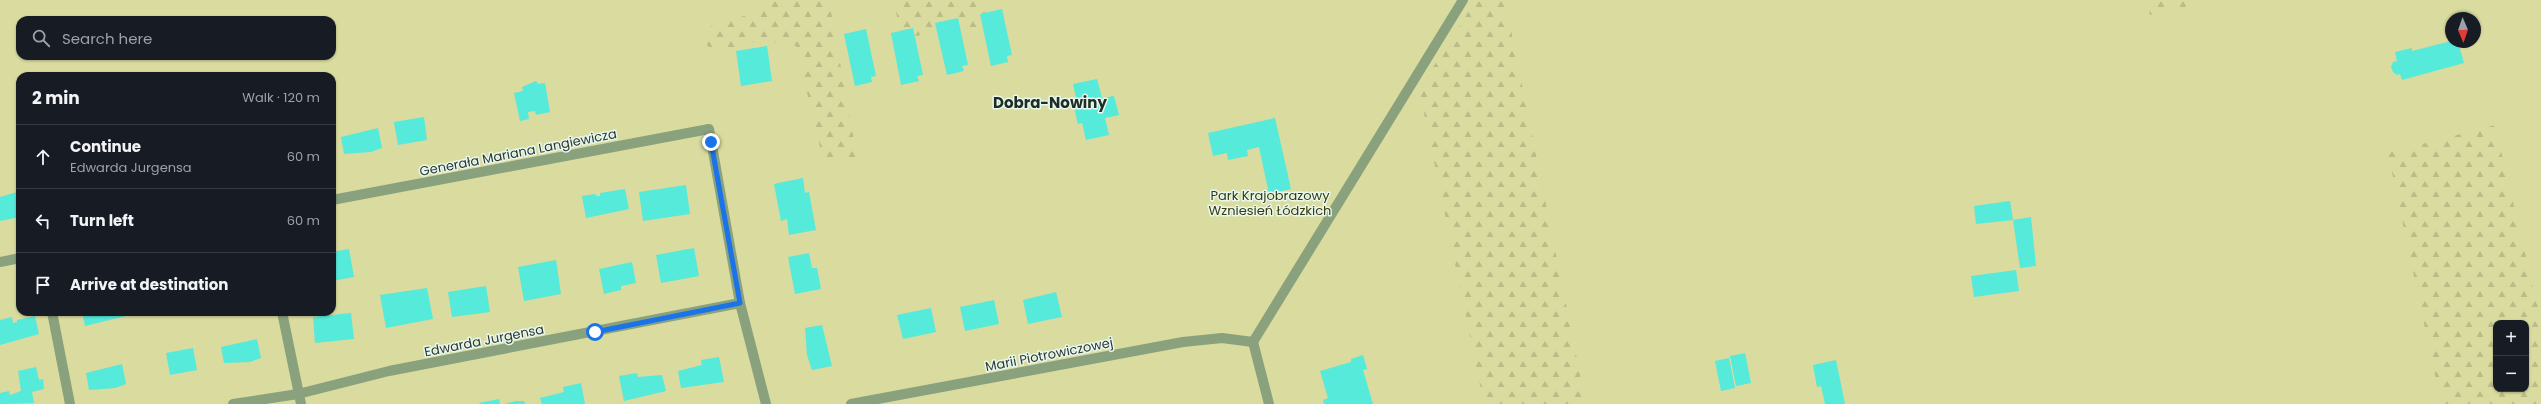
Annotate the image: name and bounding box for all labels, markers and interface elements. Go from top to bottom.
north arrow [2445,12,2481,48]
search box [16,16,336,60]
icon: search [30,27,52,49]
text: Search here [62,28,152,49]
text: 2 min [32,86,80,110]
text: Walk · 120 m [242,88,320,107]
district label: Dobra-Nowiny [993,92,1107,113]
street label: Generała Mariana Langiewicza [418,124,618,181]
route end [702,133,720,151]
text: Continue [70,136,141,157]
icon: ahead [32,146,54,168]
text: 60 m [287,147,320,166]
text: Edwarda Jurgensa [70,158,192,177]
park label: Park Krajobrazowy Wzniesień Łódzkich [1209,186,1331,220]
icon: left [32,210,54,232]
text: Turn left [70,210,134,231]
text: 60 m [287,211,320,230]
icon: arrive [32,274,54,296]
text: Arrive at destination [70,274,228,295]
street label: Edwarda Jurgensa [423,320,546,361]
map controls [2493,320,2529,392]
button: + [2493,320,2529,356]
route start [586,323,604,341]
street label: Marii Piotrowiczowej [984,333,1115,376]
button: − [2493,356,2529,392]

